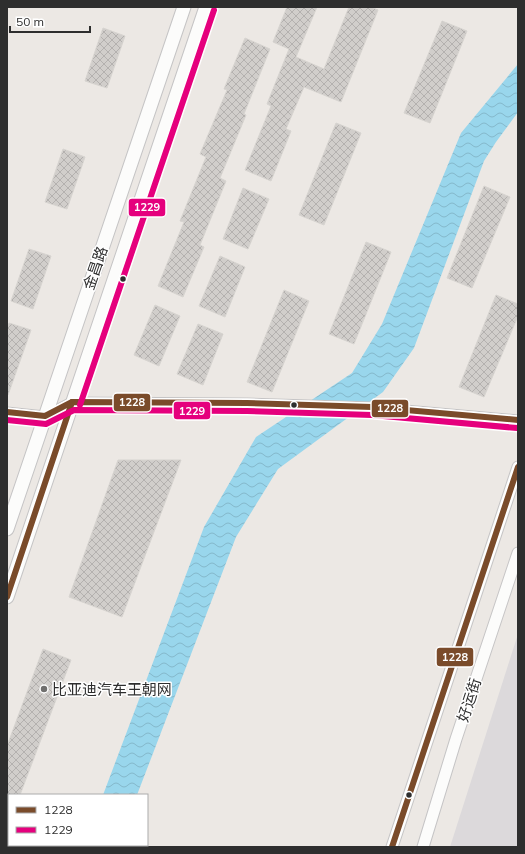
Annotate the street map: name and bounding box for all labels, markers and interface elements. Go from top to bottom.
scale bar [10,8,90,34]
text: 50 m [16,14,44,29]
line badge: 1229 [128,198,166,217]
text: 1229 [134,200,161,214]
street label: 金昌路 [79,244,111,292]
unlabelled marker [118,274,128,284]
line badge: 1228 [113,393,151,412]
text: 1228 [119,395,146,409]
line badge: 1228 [371,399,409,418]
unlabelled marker [289,400,299,410]
line badge: 1229 [173,401,211,420]
text: 1228 [377,401,404,415]
text: 1229 [179,404,206,418]
line badge: 1228 [436,647,474,667]
text: 1228 [442,650,469,664]
street label: 好运街 [453,676,485,724]
place label: 比亚迪汽车王朝网 [52,680,172,699]
marker: 比亚迪汽车王朝网 [39,684,49,694]
unlabelled marker [404,790,414,800]
legend [8,794,148,846]
text: 1228 [44,802,73,817]
text: 1229 [44,822,73,837]

